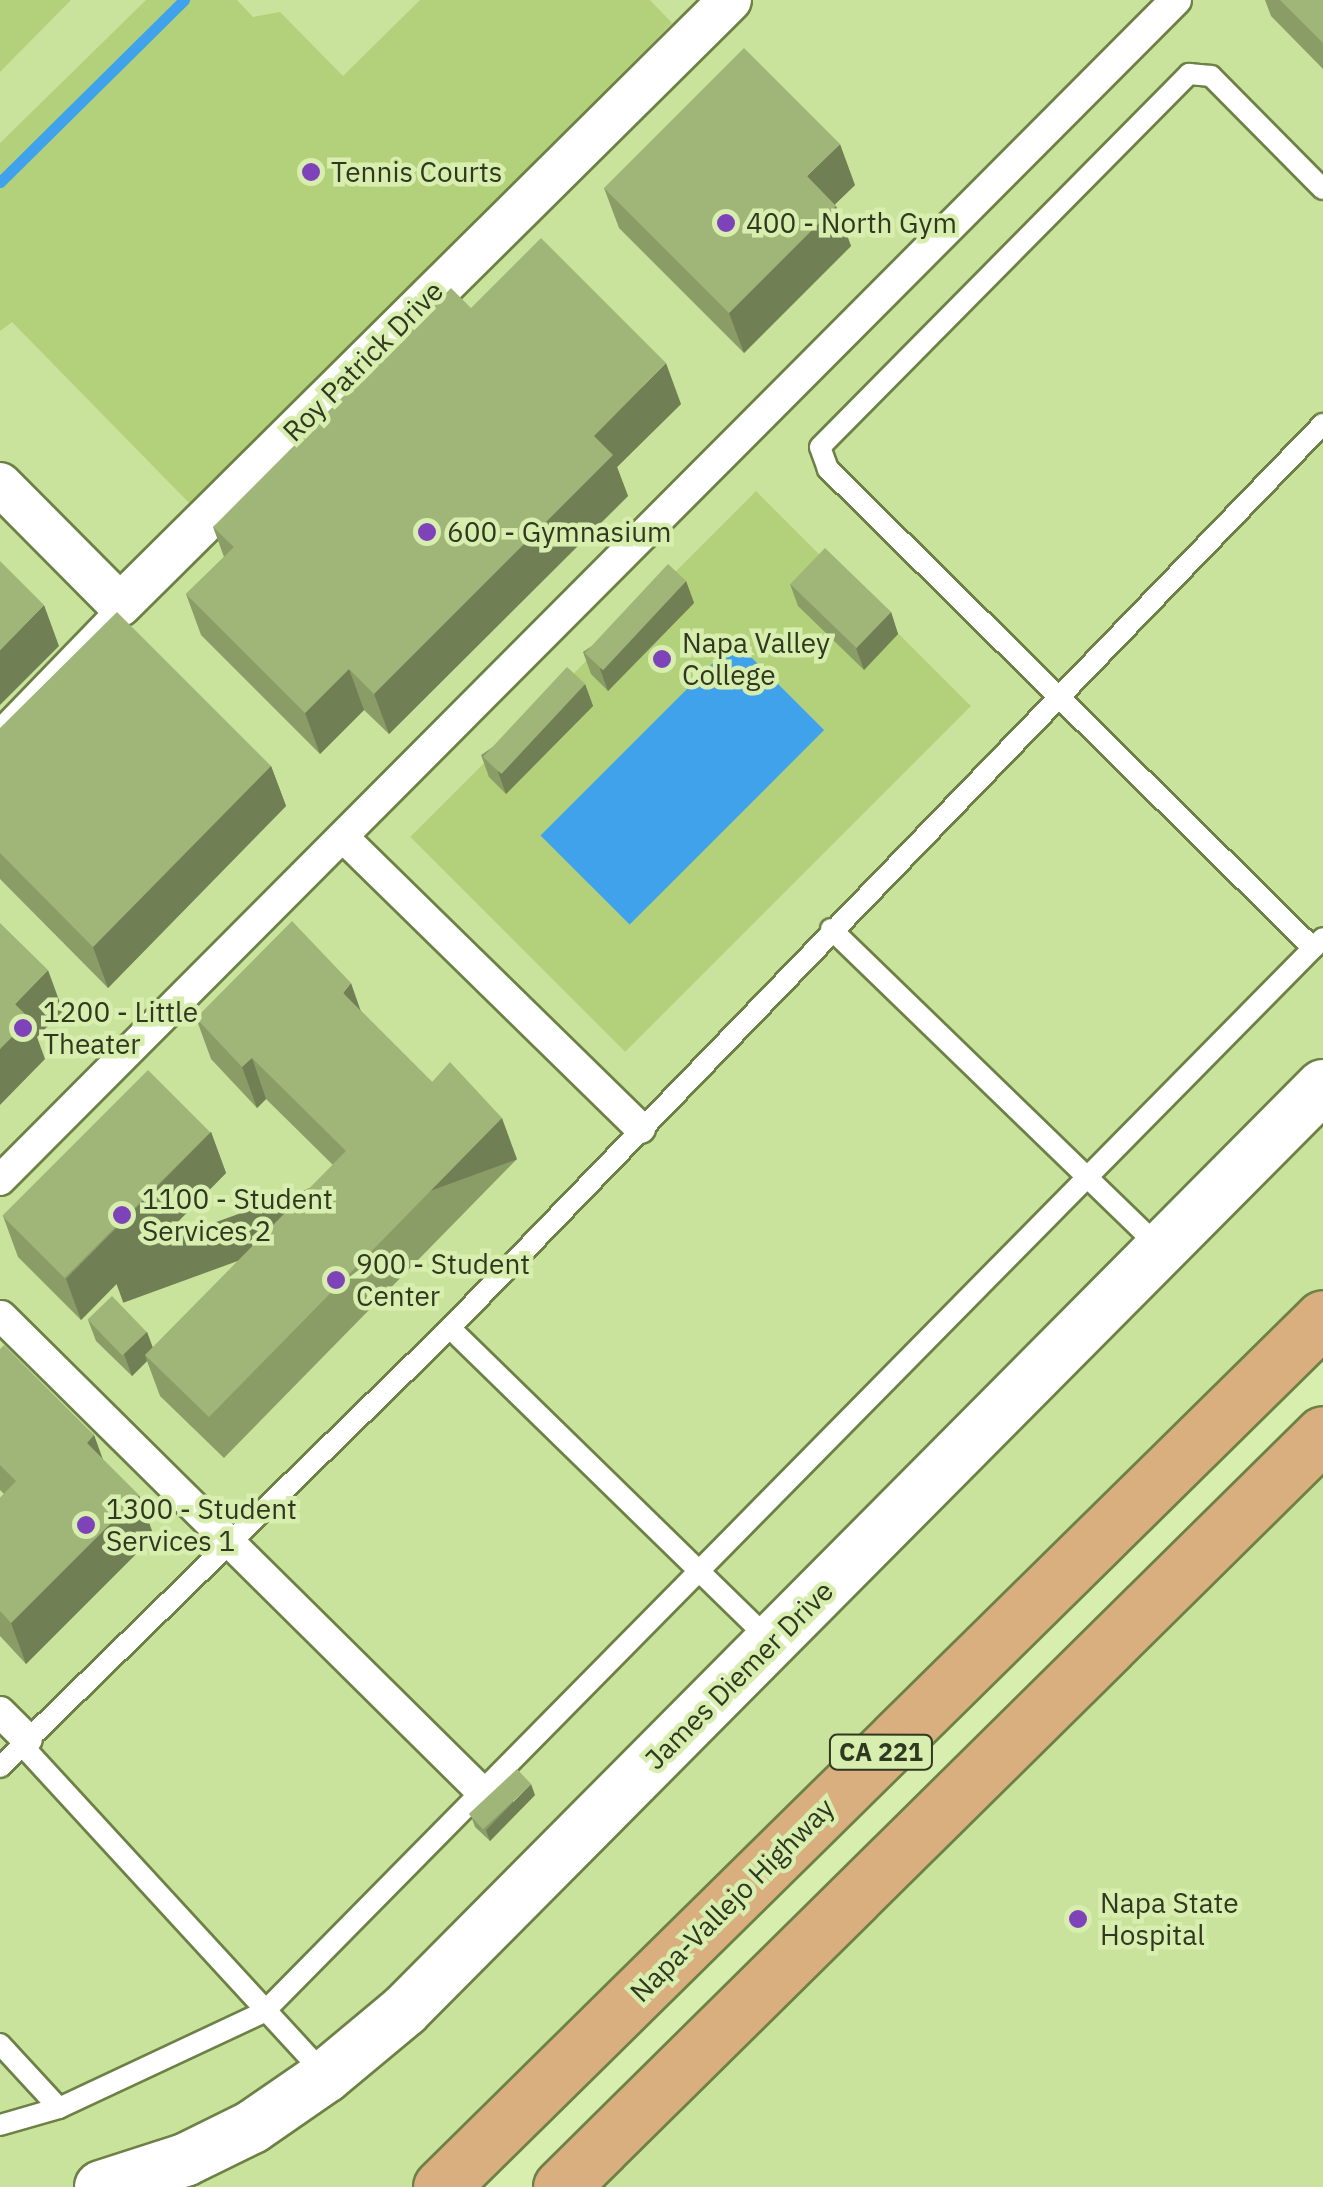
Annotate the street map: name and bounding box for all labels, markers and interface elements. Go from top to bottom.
place label: Tennis Courts [331,155,502,189]
marker: Tennis Courts [300,161,322,183]
place label: 400 - North Gym [746,206,957,240]
marker: 400 - North Gym [715,212,737,234]
street label: Roy Patrick Drive [276,274,450,448]
place label: 600 - Gymnasium [447,515,672,549]
marker: 600 - Gymnasium [416,521,438,543]
place label: Napa Valley College [682,626,830,692]
marker: Napa Valley College [651,648,673,670]
place label: 1200 - Little Theater [43,995,198,1061]
marker: 1200 - Little Theater [12,1017,34,1039]
place label: 1100 - Student Services 2 [142,1182,333,1248]
marker: 1100 - Student Services 2 [111,1204,133,1226]
place label: 900 - Student Center [356,1247,530,1313]
marker: 900 - Student Center [325,1269,347,1291]
place label: 1300 - Student Services 1 [106,1492,297,1558]
marker: 1300 - Student Services 1 [75,1514,97,1536]
street label: James Diemer Drive [638,1574,840,1776]
road number: CA 221 [828,1732,934,1772]
street label: Napa-Vallejo Highway [623,1791,841,2009]
place label: Napa State Hospital [1100,1886,1239,1952]
marker: Napa State Hospital [1065,1906,1091,1932]

